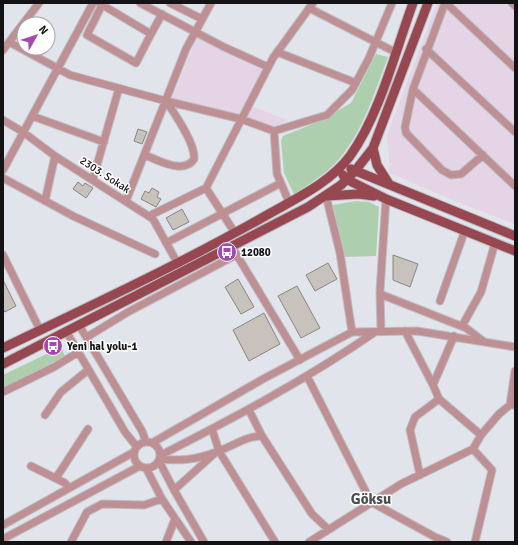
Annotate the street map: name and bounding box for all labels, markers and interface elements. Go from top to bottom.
north arrow [16,16,56,56]
text: N [36,23,51,37]
street label: 2303. Sokak [77,154,133,196]
bus stop icon: 12080 [216,241,238,263]
place label: 12080 [241,246,271,259]
bus stop icon: Yeni hal yolu-1 [42,335,64,357]
place label: Yeni hal yolu-1 [66,340,137,353]
district label: Göksu [351,490,391,508]

